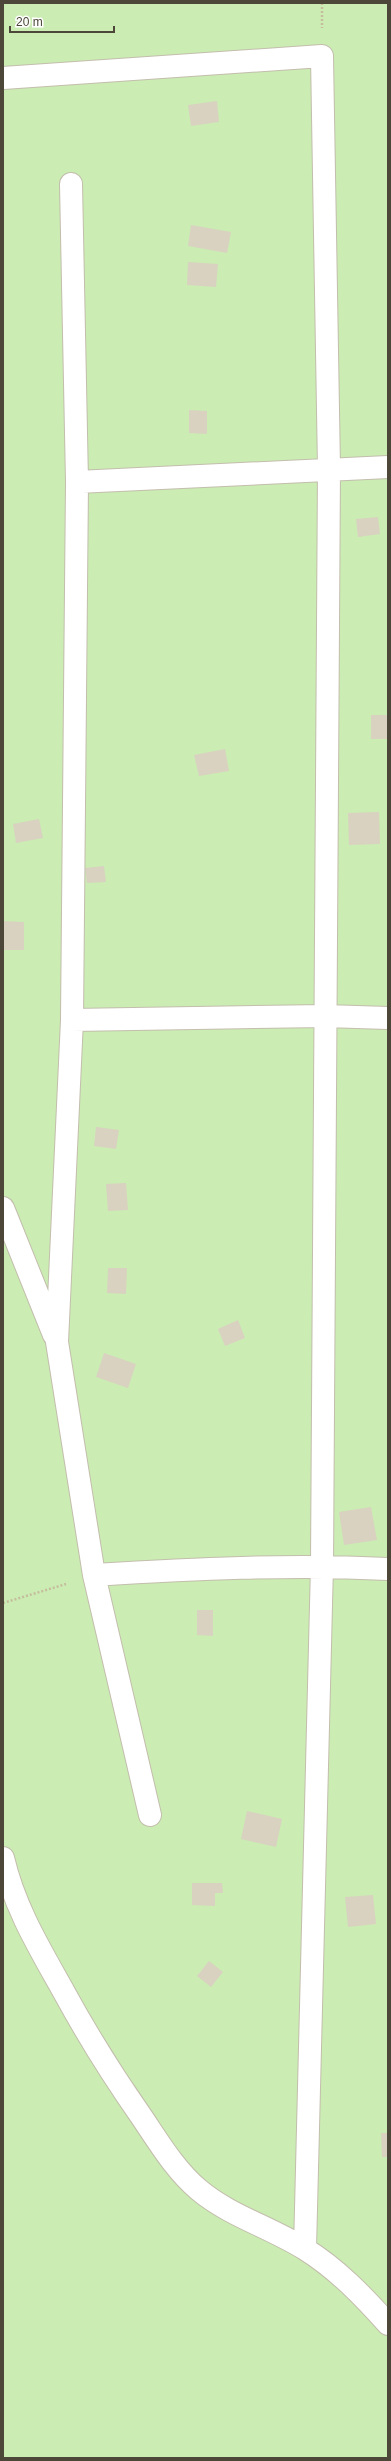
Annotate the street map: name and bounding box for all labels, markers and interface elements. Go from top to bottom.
scale bar [10,8,114,34]
text: 20 m [16,15,43,29]

